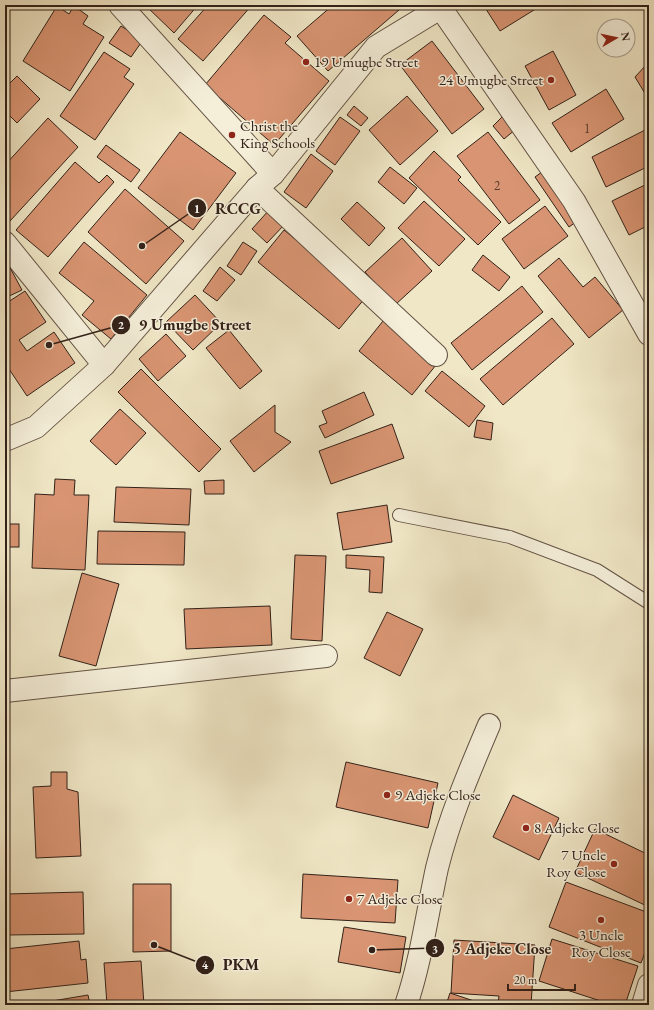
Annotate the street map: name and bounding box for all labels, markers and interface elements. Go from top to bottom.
north arrow [596,18,636,58]
text: N [618,31,634,42]
place label: 19 Umugbe Street [314,52,418,71]
marker: 19 Umugbe Street [301,57,311,67]
place label: 24 Umugbe Street [439,70,543,89]
marker: 24 Umugbe Street [546,75,556,85]
place label: Christ the King Schools [240,116,315,152]
house number: 1 [584,120,590,137]
marker: Christ the King Schools [227,130,237,140]
house number: 2 [494,177,501,194]
callout: RCCG [187,194,269,222]
text: RCCG [215,198,261,219]
text: 1 [194,201,200,217]
callout: 9 Umugbe Street [111,311,259,339]
text: 9 Umugbe Street [139,314,251,335]
text: 2 [118,317,125,333]
place label: 9 Adjeke Close [395,785,481,804]
marker: 9 Adjeke Close [382,790,392,800]
place label: 8 Adjeke Close [534,818,620,837]
marker: 8 Adjeke Close [521,823,531,833]
place label: 7 Uncle Roy Close [546,845,606,881]
marker: 7 Uncle Roy Close [609,859,619,869]
place label: 7 Adjeke Close [357,889,443,908]
marker: 7 Adjeke Close [344,894,354,904]
marker: 3 Uncle Roy Close [596,915,606,925]
place label: 3 Uncle Roy Close [571,925,631,961]
callout: 5 Adjeke Close [425,934,560,962]
text: 5 Adjeke Close [453,938,551,959]
text: 3 [432,941,438,957]
callout: PKM [195,951,268,979]
text: PKM [223,954,260,975]
text: 4 [202,957,209,973]
scale bar [508,966,575,992]
text: 20 m [514,972,538,988]

